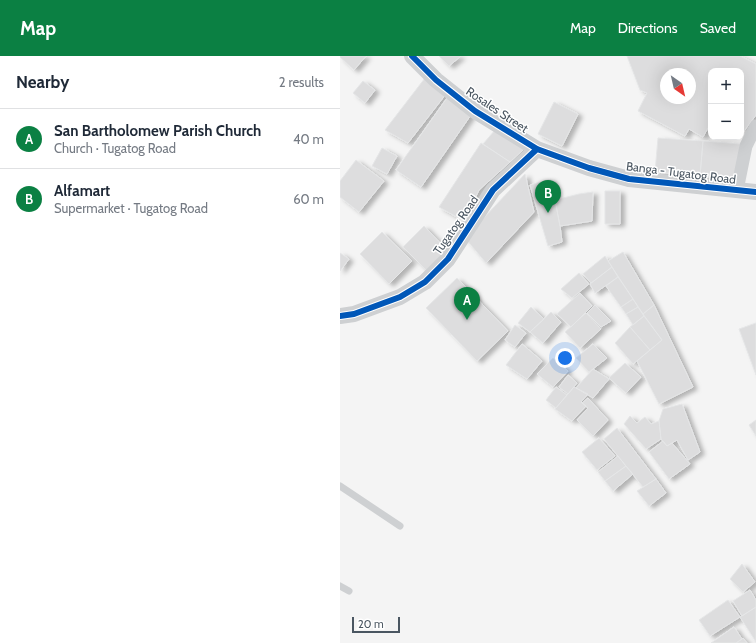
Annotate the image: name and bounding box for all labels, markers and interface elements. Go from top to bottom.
text: Map [20,17,56,40]
text: Map [570,19,596,37]
text: Directions [618,19,678,37]
text: Saved [700,19,736,37]
north arrow [660,68,696,104]
map controls [708,68,744,140]
button: + [708,68,744,104]
text: Nearby [16,72,69,92]
text: 2 results [279,74,324,90]
street label: Rosales Street [463,83,531,136]
button: − [708,104,744,140]
text: San Bartholomew Parish Church [54,122,261,140]
text: A [25,131,33,147]
text: 40 m [293,131,324,147]
text: Church · Tugatog Road [54,140,176,156]
street label: Banga - Tugatog Road [625,158,737,187]
pin: B [535,180,561,213]
text: Alfamart [54,182,110,200]
text: B [25,191,33,207]
text: 60 m [293,191,324,207]
street label: Tugatog Road [430,192,481,257]
text: Supermarket · Tugatog Road [54,200,208,216]
pin: A [454,287,480,320]
your location [555,348,575,368]
scale bar [352,615,400,634]
text: 20 m [358,617,384,631]

